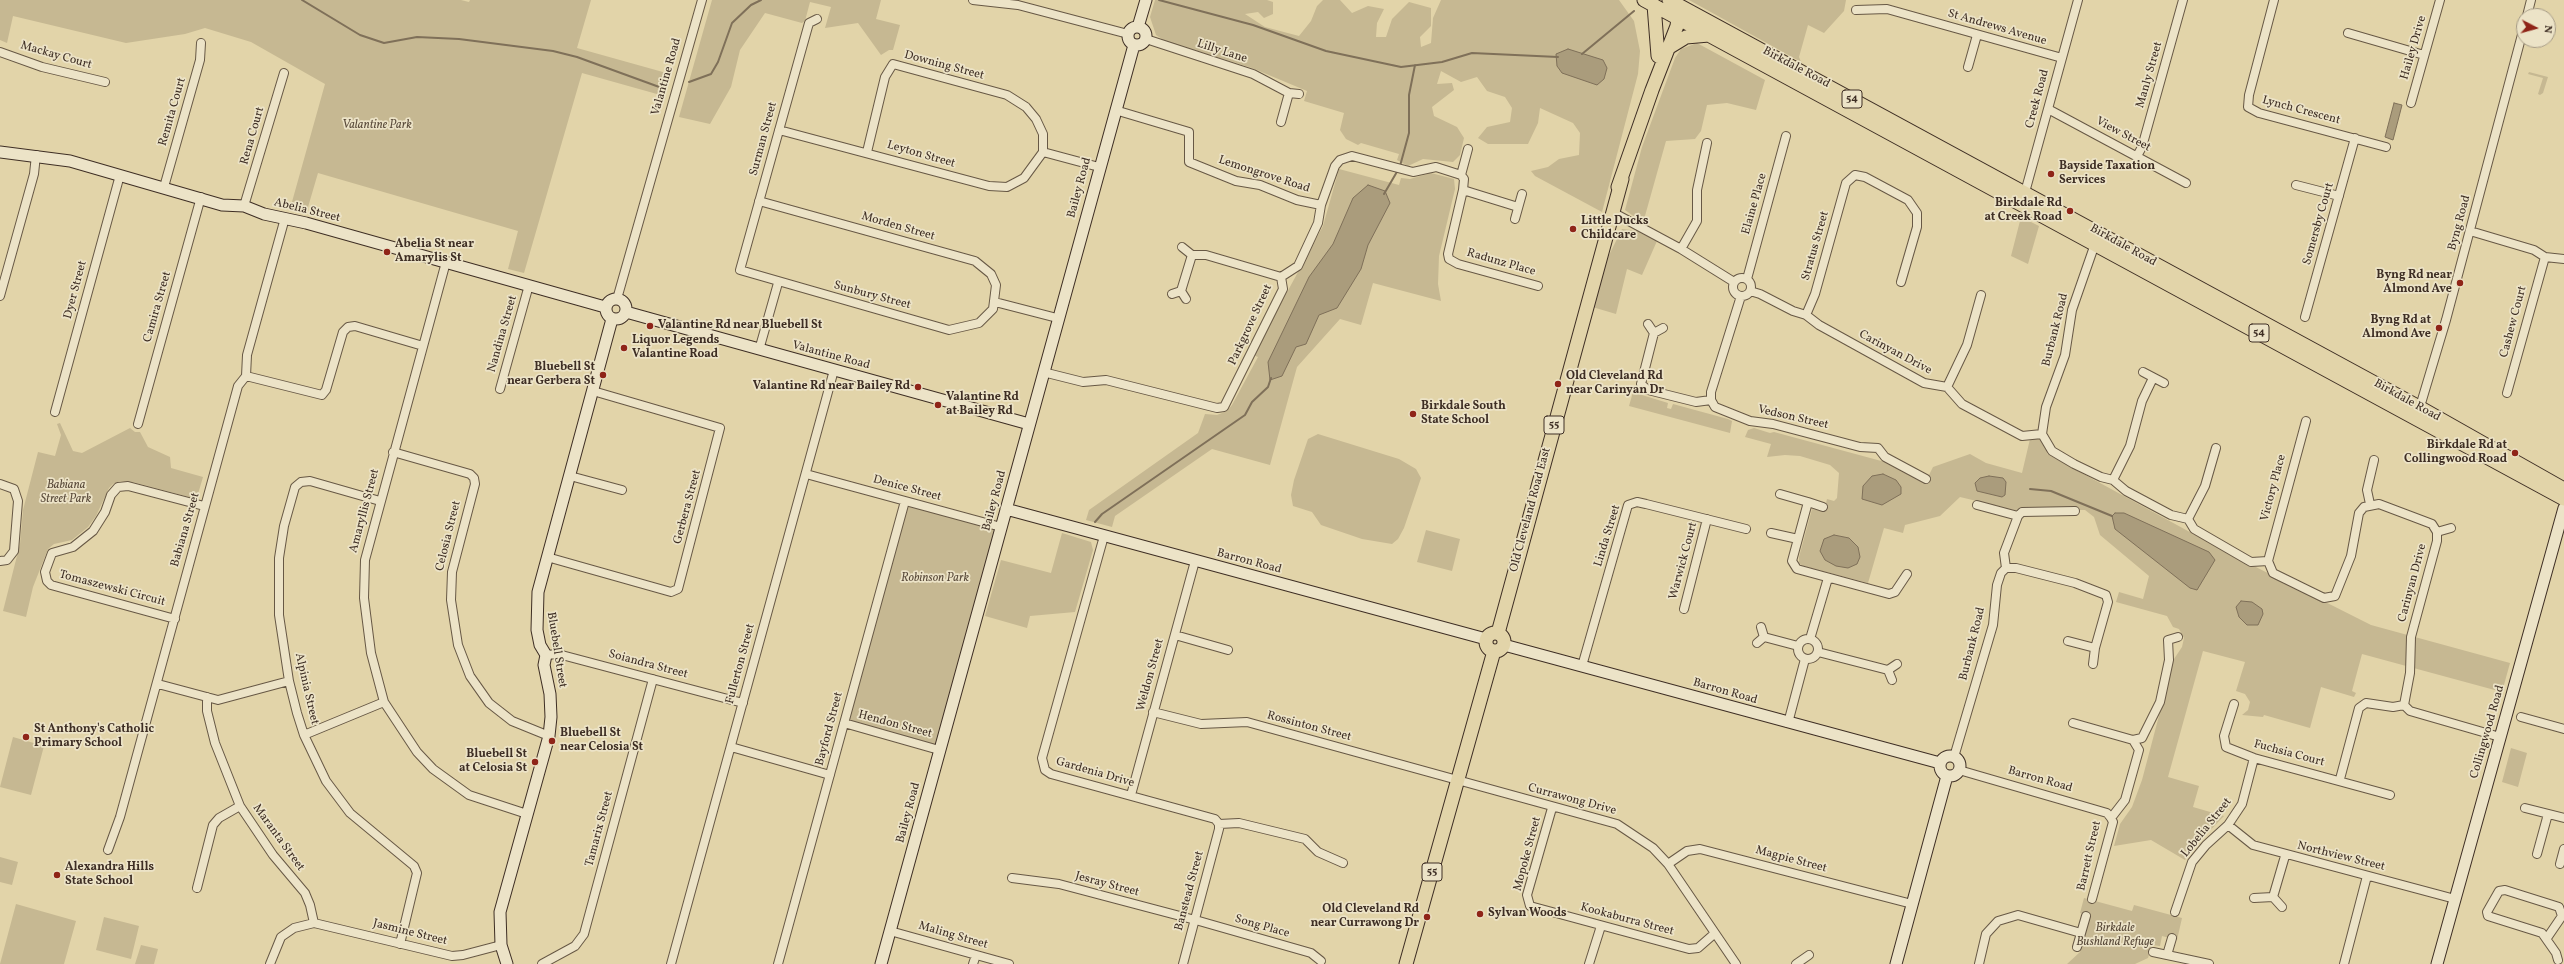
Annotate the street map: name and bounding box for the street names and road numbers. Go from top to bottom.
street label: St Andrews Avenue [1946,7,2048,49]
street label: Hailey Drive [2398,14,2430,82]
street label: Valantine Road [649,37,685,117]
street label: Lilly Lane [1195,37,1249,67]
street label: Mackay Court [19,39,93,73]
street label: Manly Street [2134,40,2166,110]
street label: Birkdale Road [1760,44,1832,92]
street label: Downing Street [902,48,986,84]
street label: Creek Road [2023,68,2053,130]
street label: Remita Court [156,76,190,148]
road number: 54 [1842,90,1862,108]
street label: Lynch Crescent [2260,94,2342,128]
street label: Surman Street [747,100,781,178]
street label: Rena Court [238,105,268,167]
street label: View Street [2093,115,2153,155]
street label: Leyton Street [885,138,957,172]
street label: Lemongrove Road [1216,153,1312,197]
street label: Bailey Road [1065,156,1095,220]
street label: Elaine Place [1739,172,1771,236]
street label: Somersby Court [2300,181,2338,267]
street label: Byng Road [2446,194,2474,252]
street label: Abelia Street [272,196,342,226]
street label: Morden Street [860,210,936,244]
street label: Stratus Street [1799,210,1833,282]
street label: Birkdale Road [2087,222,2159,270]
street label: Radunz Place [1465,246,1537,280]
street label: Dyer Street [61,259,91,321]
street label: Camira Street [141,270,175,344]
street label: Sunbury Street [832,279,912,313]
street label: Parkgrove Street [1226,282,1276,368]
street label: Cashew Court [2498,285,2530,359]
street label: Burbank Road [2040,292,2072,368]
street label: Nandina Street [485,294,521,374]
road number: 54 [2249,324,2269,342]
street label: Carinyan Drive [1856,328,1934,378]
street label: Valantine Road [790,339,872,373]
street label: Birkdale Road [2371,377,2443,425]
street label: Vedson Street [1756,403,1830,433]
road number: 55 [1544,416,1564,434]
street label: Old Cleveland Road East [1507,446,1555,574]
street label: Victory Place [2258,453,2290,523]
street label: Amaryllis Street [347,467,383,555]
street label: Gerbera Street [671,468,705,546]
street label: Bailey Road [980,469,1010,533]
street label: Denice Street [871,473,943,505]
street label: Babiana Street [169,491,203,569]
street label: Celosia Street [433,499,465,573]
street label: Linda Street [1592,503,1624,569]
street label: Warwick Court [1667,521,1701,601]
street label: Carinyan Drive [2396,542,2430,624]
street label: Barron Road [1215,546,1283,578]
street label: Tomaszewski Circuit [57,568,167,610]
street label: Burbank Road [1957,606,1989,682]
street label: Bluebell Street [543,611,569,689]
street label: Fullerton Street [723,622,759,706]
street label: Weldon Street [1134,637,1168,713]
street label: Soiandra Street [607,648,689,682]
street label: Alpinia Street [291,652,321,726]
street label: Barron Road [1691,676,1759,708]
street label: Collingwood Road [2468,684,2508,780]
street label: Bayford Street [813,691,847,767]
street label: Hendon Street [856,708,934,742]
street label: Rossinton Street [1265,709,1353,745]
street label: Fuchsia Court [2252,738,2326,770]
street label: Gardenia Drive [1054,755,1136,791]
street label: Barron Road [2006,764,2074,796]
street label: Bailey Road [894,781,924,845]
street label: Currawong Drive [1526,781,1618,819]
street label: Tamarix Street [583,790,617,868]
street label: Lobelia Street [2179,795,2235,861]
street label: Maranta Street [249,802,307,874]
street label: Mopoke Street [1511,815,1545,893]
street label: Barrett Street [2075,820,2105,892]
street label: Northview Street [2296,839,2386,875]
street label: Magpie Street [1754,844,1828,876]
street label: Banstead Street [1172,849,1208,933]
road number: 55 [1422,863,1442,881]
street label: Jesray Street [1073,870,1141,900]
street label: Kookaburra Street [1579,901,1675,939]
street label: Song Place [1233,912,1291,942]
street label: Jasmine Street [371,917,449,949]
street label: Maling Street [917,919,989,953]

